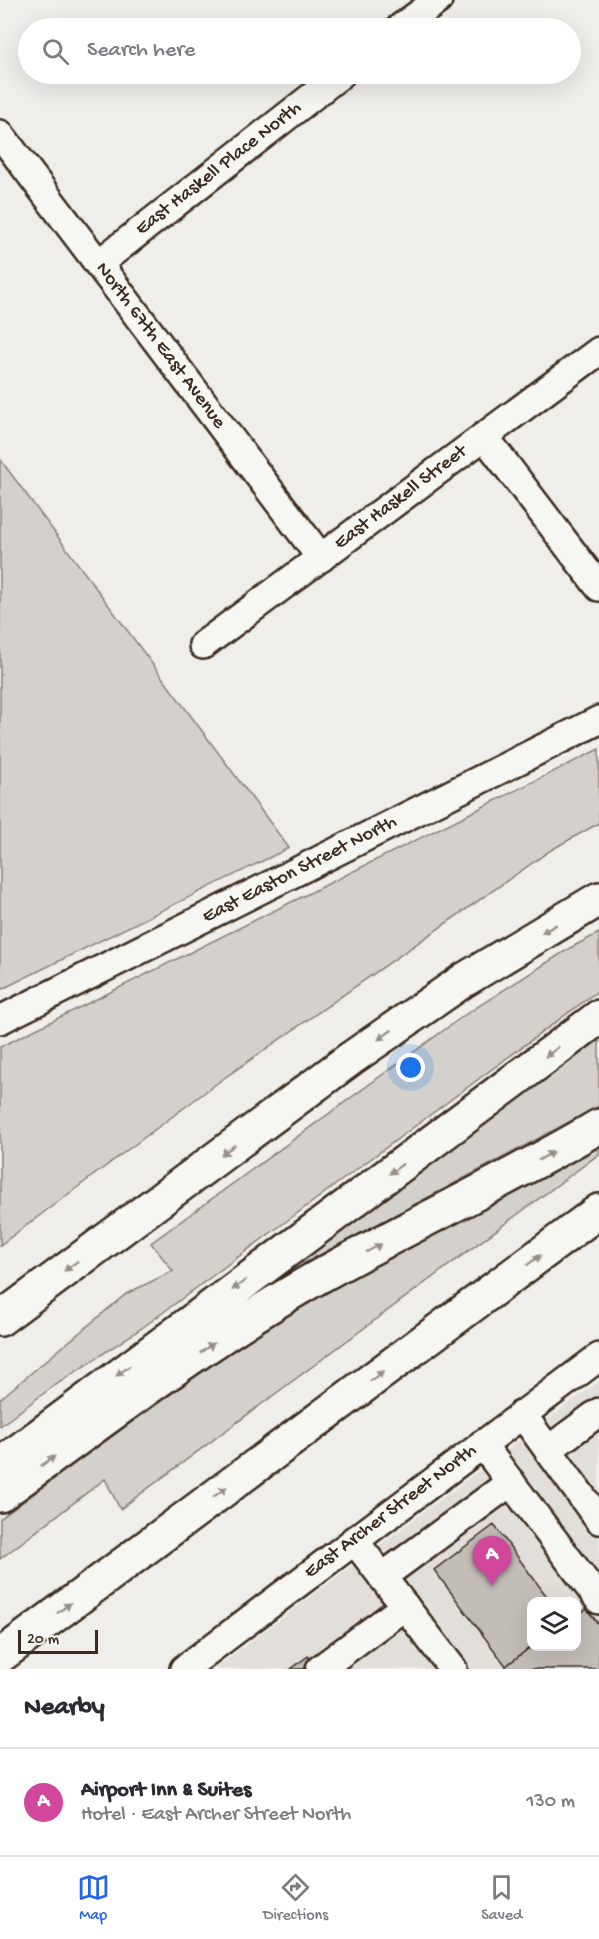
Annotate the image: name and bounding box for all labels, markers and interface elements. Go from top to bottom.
search box [18,18,581,84]
icon: search [39,35,72,68]
text: Search here [87,38,195,64]
street label: East Haskell Place North [131,97,307,241]
street label: North 67th East Avenue [90,258,230,434]
street label: East Haskell Street [330,440,473,555]
street label: East Easton Street North [199,811,401,929]
one-way arrow [541,923,557,934]
one-way arrow [377,1029,393,1040]
one-way arrow [544,1046,560,1058]
your location [396,1053,425,1082]
one-way arrow [220,1144,236,1156]
one-way arrow [538,1151,554,1162]
one-way arrow [388,1162,403,1174]
one-way arrow [365,1243,382,1253]
one-way arrow [526,1254,541,1266]
one-way arrow [63,1260,79,1272]
one-way arrow [231,1279,247,1291]
one-way arrow [198,1342,214,1354]
one-way arrow [116,1365,131,1377]
one-way arrow [369,1370,385,1382]
street label: East Archer Street North [300,1440,482,1584]
one-way arrow [39,1455,55,1467]
one-way arrow [212,1486,228,1498]
pin: A [472,1536,512,1586]
map controls [527,1597,581,1651]
button: layers [527,1597,581,1651]
one-way arrow [56,1603,71,1615]
scale bar [18,1627,98,1654]
text: 20 m [27,1631,59,1650]
text: Nearby [24,1693,105,1724]
text: Airport Inn & Suites [81,1778,251,1804]
text: A [38,1791,49,1814]
text: 130 m [526,1791,575,1814]
text: Hotel · East Archer Street North [81,1804,351,1827]
tab: Map [77,1871,110,1926]
tab: Directions [263,1871,328,1926]
tab: Saved [481,1871,522,1926]

